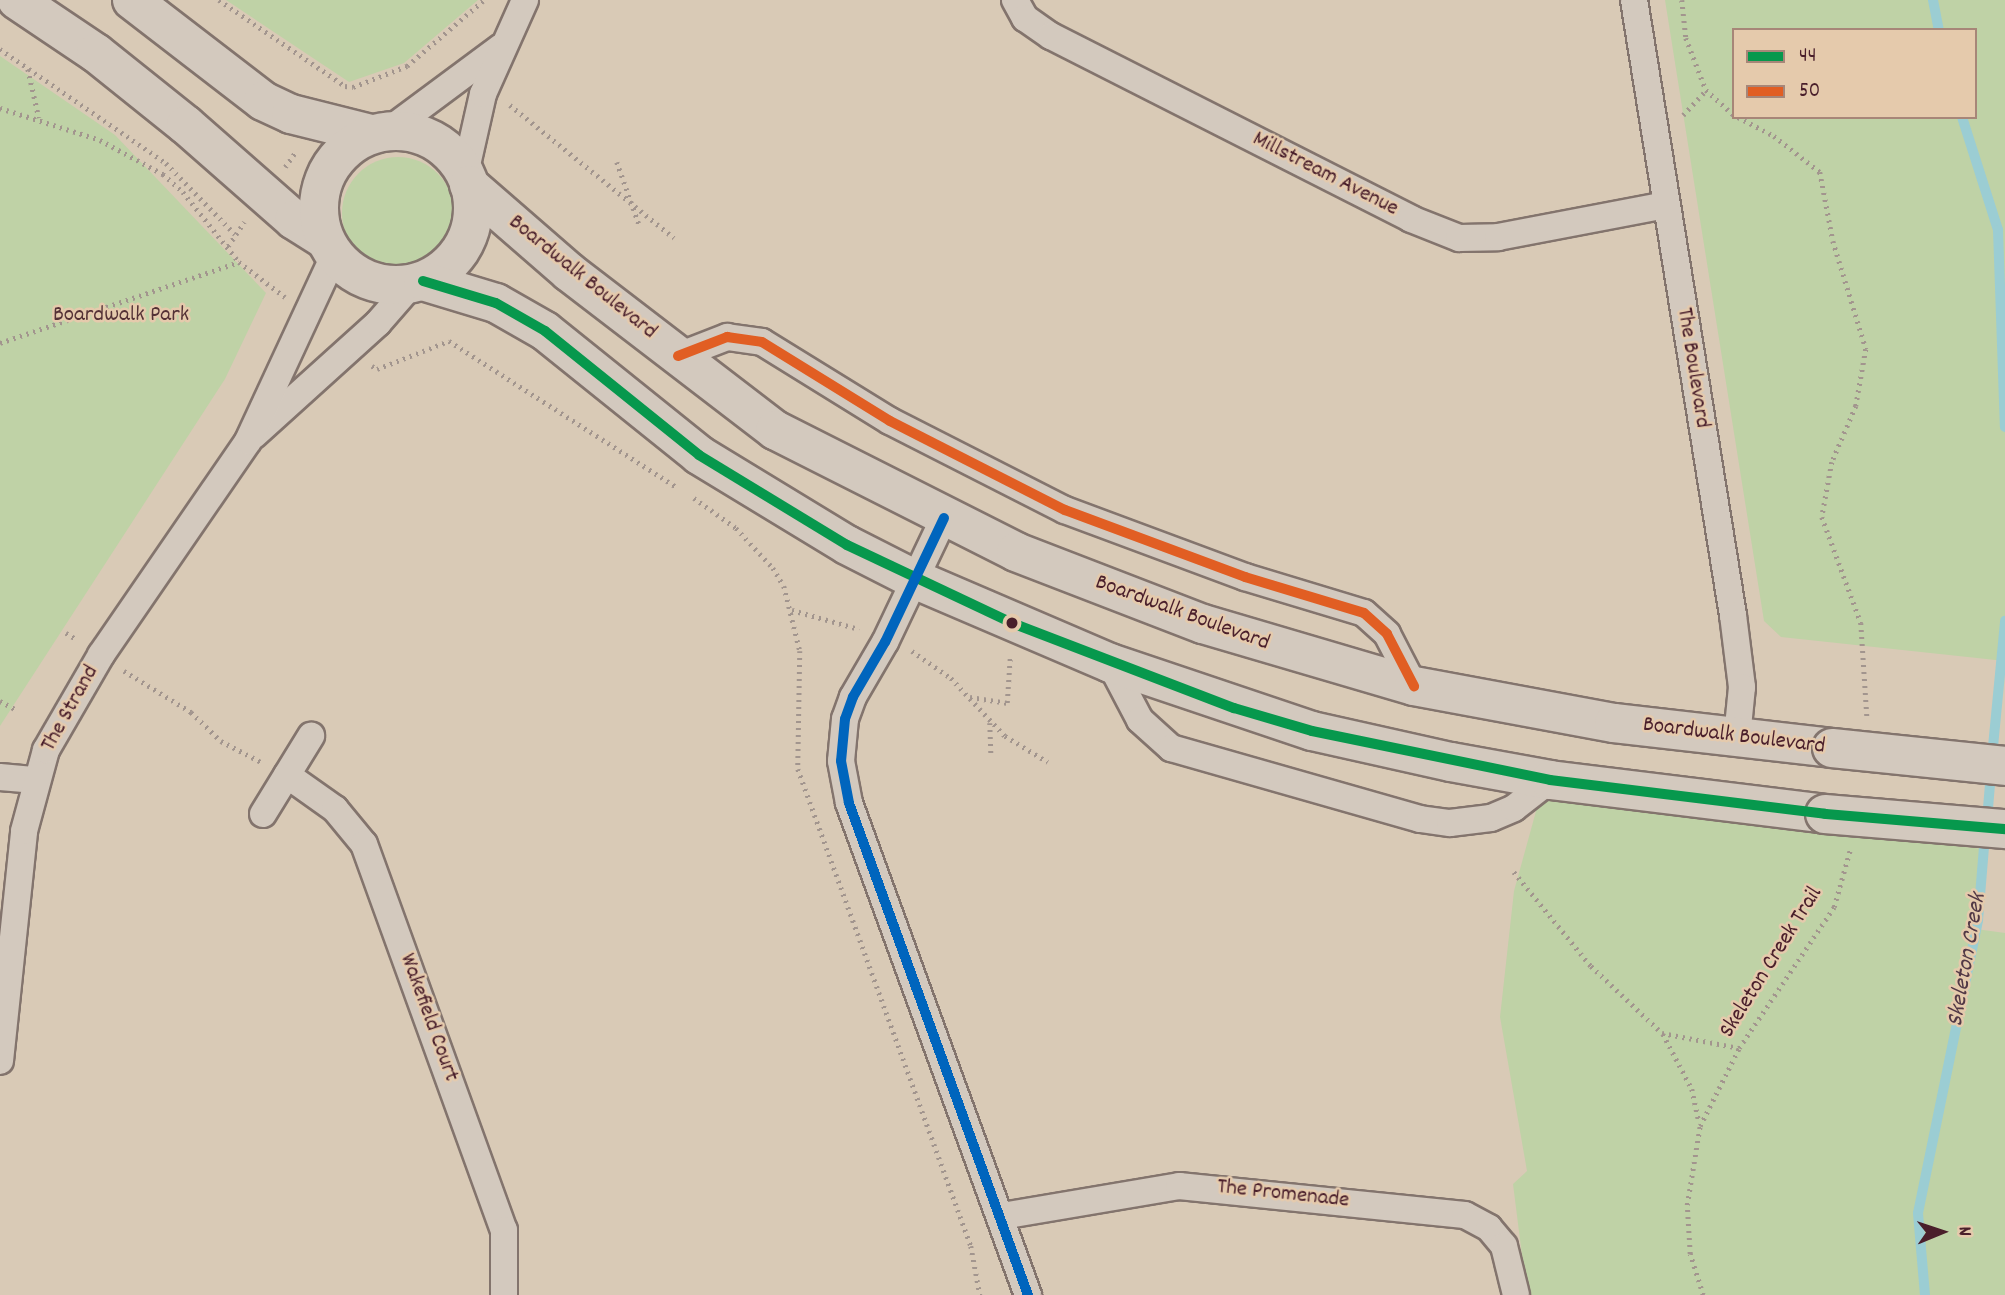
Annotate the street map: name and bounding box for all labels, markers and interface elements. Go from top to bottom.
legend [1732,28,1977,119]
text: 44 [1799,42,1816,72]
text: 50 [1799,77,1820,107]
street label: Millstream Avenue [1247,126,1403,224]
street label: Boardwalk Boulevard [502,210,662,346]
park label: Boardwalk Park [53,302,189,330]
street label: The Boulevard [1669,306,1715,430]
street label: Boardwalk Boulevard [1091,570,1273,658]
unlabelled marker [1005,616,1019,630]
street label: The Strand [36,661,106,757]
street label: Boardwalk Boulevard [1641,712,1827,762]
street label: Skeleton Creek Trail [1714,882,1830,1044]
water label: Skeleton Creek [1942,891,1994,1029]
street label: Wakefield Court [392,950,464,1086]
street label: The Promenade [1216,1174,1350,1216]
north arrow [1907,1197,1977,1267]
text: N [1950,1226,1977,1236]

